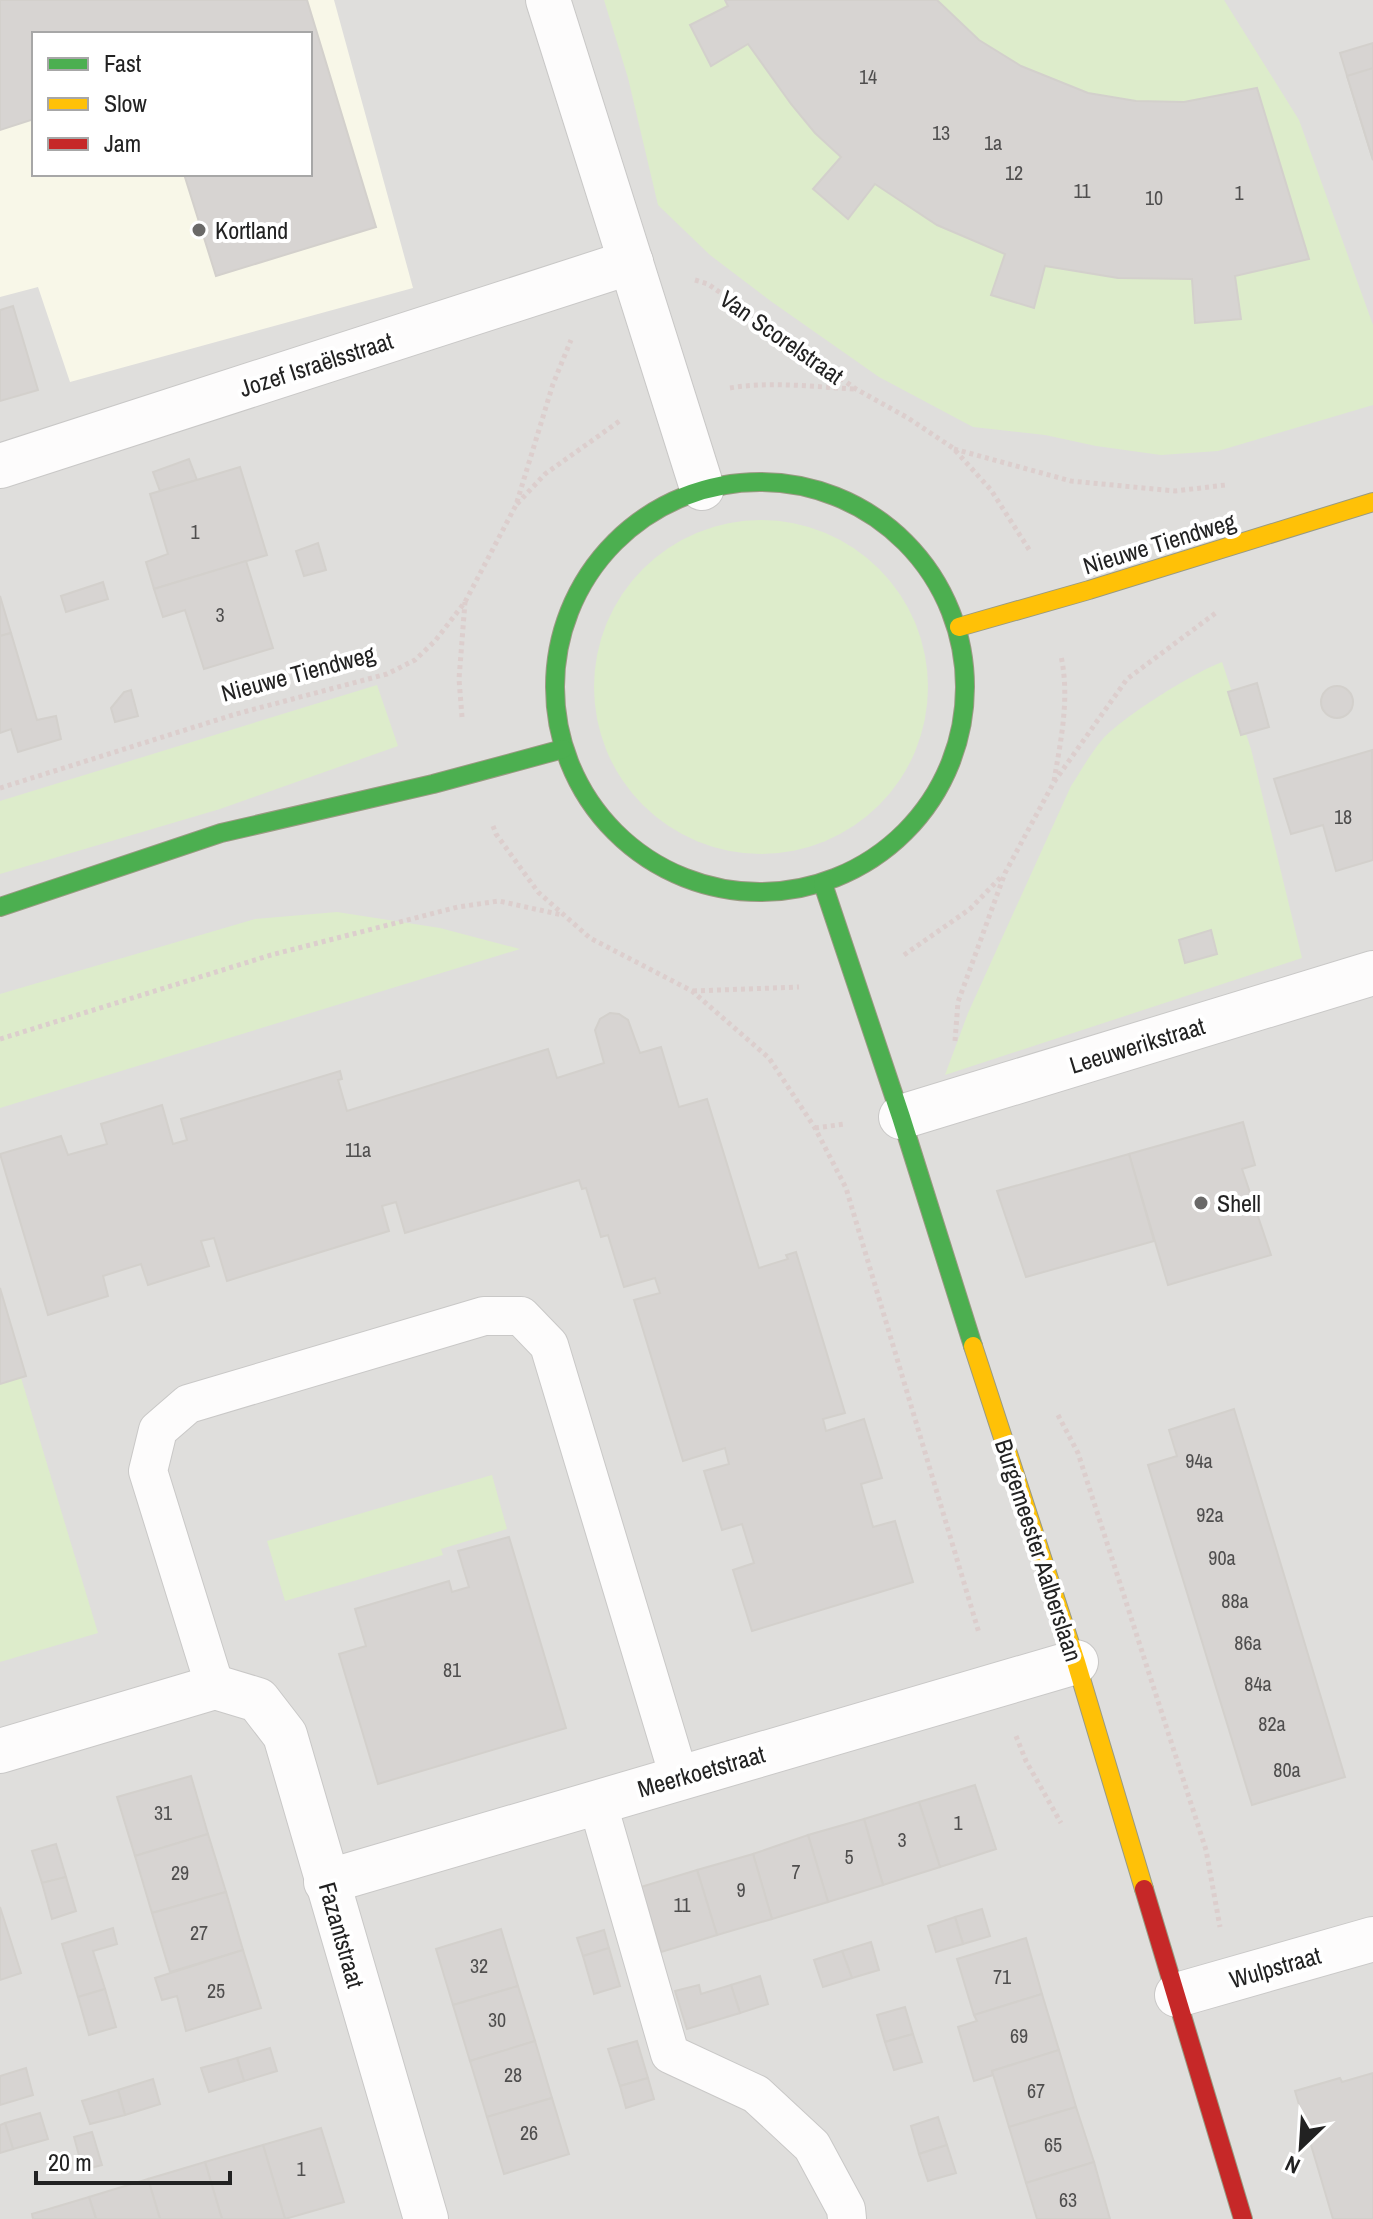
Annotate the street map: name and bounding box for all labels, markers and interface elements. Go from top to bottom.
legend [32,32,312,176]
text: Fast [104,47,142,79]
house number: 14 [859,63,877,90]
text: Slow [104,87,147,119]
house number: 13 [932,119,950,146]
text: Jam [104,127,141,159]
house number: 1a [984,129,1002,156]
house number: 12 [1005,159,1023,186]
house number: 11 [1073,177,1091,204]
house number: 1 [1234,179,1244,206]
house number: 10 [1145,184,1163,211]
place label: Kortland [215,214,288,246]
marker: Kortland [190,221,208,239]
street label: Van Scorelstraat [714,283,851,392]
street label: Jozef Israëlsstraat [235,324,397,404]
street label: Nieuwe Tiendweg [1079,505,1239,581]
house number: 1 [190,518,200,545]
house number: 3 [215,601,225,628]
street label: Nieuwe Tiendweg [218,637,378,709]
house number: 18 [1334,803,1352,830]
street label: Leeuwerikstraat [1065,1009,1209,1081]
house number: 11a [345,1136,371,1163]
place label: Shell [1217,1187,1261,1219]
marker: Shell [1192,1194,1210,1212]
street label: Burgemeester Aalberslaan [988,1435,1090,1665]
house number: 94a [1185,1447,1213,1474]
house number: 92a [1196,1501,1224,1528]
house number: 90a [1208,1544,1236,1571]
house number: 88a [1221,1587,1249,1614]
house number: 86a [1234,1629,1262,1656]
house number: 81 [443,1656,461,1683]
house number: 84a [1244,1670,1272,1697]
house number: 82a [1258,1710,1286,1737]
street label: Meerkoetstraat [633,1737,769,1804]
house number: 80a [1273,1756,1301,1783]
house number: 31 [154,1799,172,1826]
house number: 1 [953,1809,963,1836]
house number: 3 [897,1826,907,1853]
house number: 5 [844,1843,854,1870]
house number: 7 [791,1858,801,1885]
house number: 29 [171,1859,189,1886]
house number: 9 [736,1876,746,1903]
street label: Fazantstraat [312,1878,372,1992]
house number: 11 [673,1891,691,1918]
house number: 27 [190,1919,208,1946]
street label: Wulpstraat [1226,1939,1325,1995]
house number: 32 [470,1952,488,1979]
house number: 71 [993,1963,1011,1990]
house number: 25 [207,1977,225,2004]
house number: 30 [488,2006,506,2033]
house number: 69 [1010,2022,1028,2049]
house number: 28 [504,2061,522,2088]
house number: 67 [1027,2077,1045,2104]
north arrow [1261,2107,1341,2187]
house number: 26 [520,2119,538,2146]
house number: 65 [1044,2131,1062,2158]
scale bar [36,2135,230,2185]
text: 20 m [48,2146,92,2178]
text: N [1280,2149,1305,2181]
house number: 1 [296,2155,306,2182]
house number: 63 [1059,2186,1077,2213]

